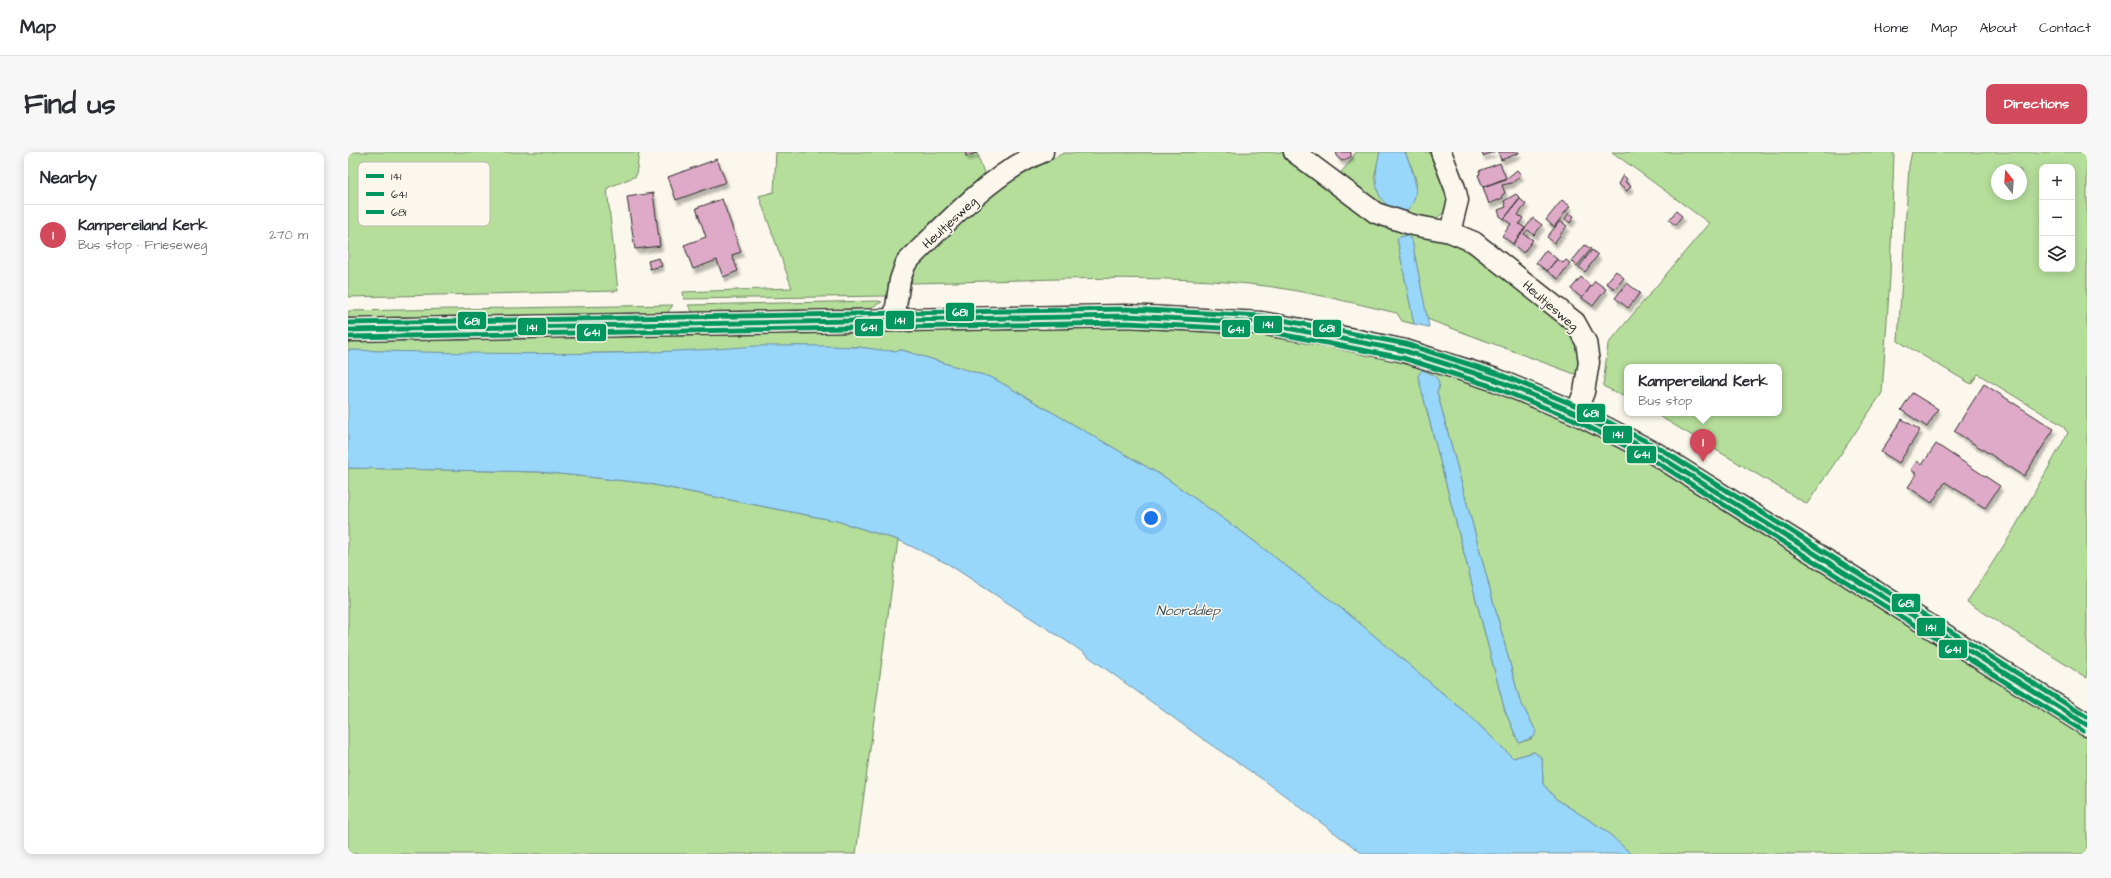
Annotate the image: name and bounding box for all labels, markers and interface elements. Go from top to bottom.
text: Map [20,14,56,41]
text: Home [1874,18,1909,38]
text: Map [1931,18,1957,38]
text: About [1979,18,2017,38]
text: Contact [2039,18,2091,38]
button: Directions [1986,84,2087,124]
text: Find us [24,85,115,124]
legend [358,162,490,226]
north arrow [1991,164,2027,200]
map controls [2039,164,2075,272]
button: + [2039,164,2075,200]
text: Nearby [40,166,97,190]
text: 141 [391,169,402,184]
text: 641 [391,187,407,202]
street label: Heultjesweg [918,192,982,254]
button: − [2039,200,2075,236]
text: 681 [391,205,407,220]
text: Kampereiland Kerk [78,215,207,236]
text: 1 [52,226,54,244]
text: 270 m [269,226,308,244]
text: Bus stop · Frieseweg [78,236,207,254]
button: layers [2039,236,2075,272]
street label: Heultjesweg [1518,276,1582,336]
line badge: 681 [945,302,975,322]
text: 681 [952,305,968,320]
line badge: 141 [885,310,915,330]
line badge: 681 [457,311,487,330]
text: 141 [895,313,906,328]
text: 681 [464,314,480,329]
line badge: 141 [1253,315,1283,334]
line badge: 141 [517,317,547,336]
text: 141 [1263,317,1274,332]
line badge: 641 [854,318,884,337]
line badge: 641 [1221,319,1251,338]
line badge: 681 [1312,319,1342,338]
text: 141 [527,320,538,335]
text: 641 [861,320,877,335]
text: 681 [1319,321,1335,336]
text: 641 [1228,322,1244,337]
line badge: 641 [576,323,607,342]
text: 641 [584,325,600,340]
popup [1624,364,1782,416]
text: Kampereiland Kerk [1638,371,1768,392]
text: Bus stop [1638,392,1692,410]
line badge: 681 [1576,403,1606,423]
text: 681 [1583,406,1599,421]
line badge: 141 [1602,425,1633,444]
text: 141 [1613,427,1624,442]
pin: 1 [1690,429,1716,462]
line badge: 641 [1626,445,1657,464]
text: 641 [1634,447,1650,462]
your location [1141,508,1161,528]
line badge: 681 [1891,593,1921,613]
text: 681 [1898,596,1914,611]
water label: Noorddiep [1156,601,1221,621]
line badge: 141 [1916,617,1946,637]
text: 141 [1926,620,1937,635]
line badge: 641 [1938,639,1968,659]
text: 641 [1945,642,1961,657]

